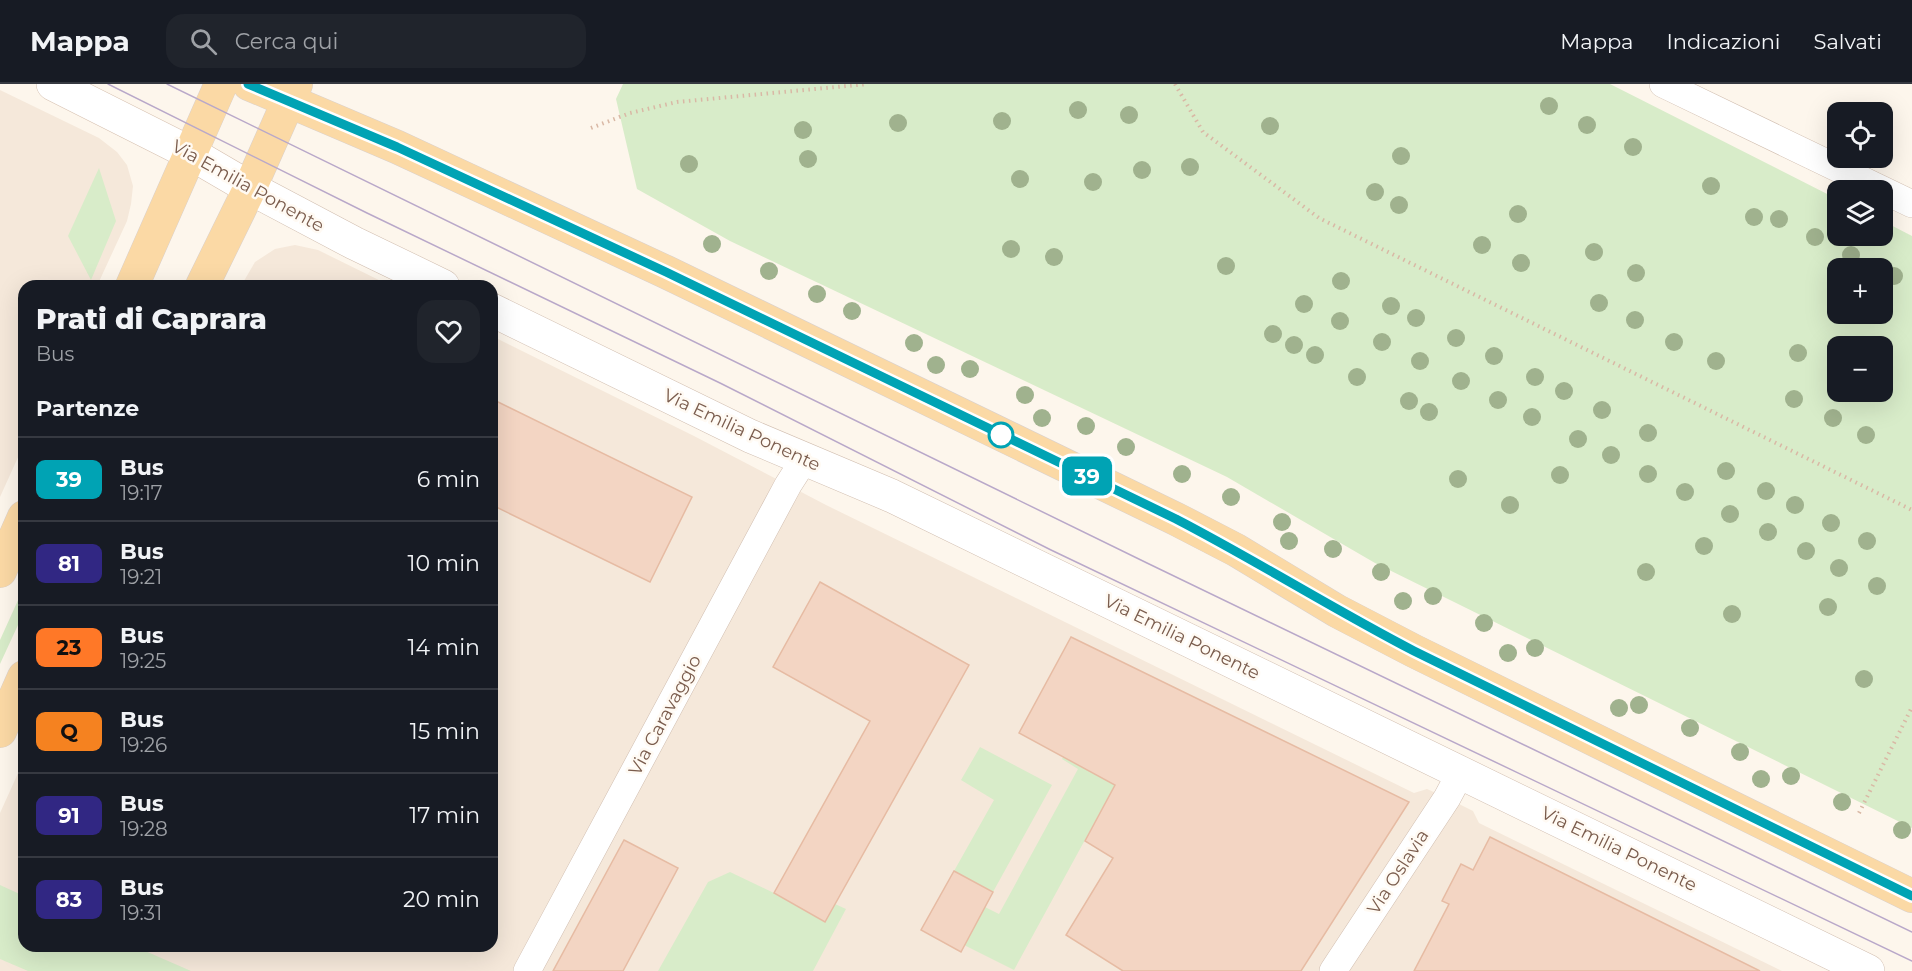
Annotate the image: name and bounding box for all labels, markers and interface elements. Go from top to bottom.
search box [166,14,586,68]
text: Mappa [30,24,130,58]
icon: search [187,25,220,58]
text: Cerca qui [235,28,338,55]
text: Mappa [1560,29,1633,54]
text: Indicazioni [1666,29,1781,54]
text: Salvati [1814,29,1882,54]
map controls [1827,102,1893,402]
button: locate [1827,102,1893,168]
street label: Via Emilia Ponente [168,135,328,237]
button: layers [1827,180,1893,246]
button: + [1827,258,1893,324]
button: heart [417,300,480,363]
text: Prati di Caprara [36,302,267,336]
button: − [1827,336,1893,402]
text: Bus [36,342,74,366]
street label: Via Emilia Ponente [660,384,824,476]
text: Partenze [36,395,139,422]
unlabelled marker [988,422,1014,448]
text: Bus [120,454,164,481]
line badge: 39 [1060,456,1114,496]
text: 39 [1074,464,1100,489]
text: 6 min [417,466,480,493]
text: 39 [56,467,82,492]
text: 19:17 [120,481,163,505]
text: Bus [120,538,164,565]
text: 10 min [408,550,480,577]
text: 81 [58,551,80,576]
text: 19:21 [120,565,162,589]
street label: Via Emilia Ponente [1101,590,1264,684]
text: Bus [120,622,164,649]
text: 14 min [408,634,480,661]
text: 23 [57,635,81,660]
text: 19:25 [120,649,166,673]
street label: Via Caravaggio [624,651,706,779]
text: Bus [120,706,164,733]
text: 15 min [410,718,480,745]
text: Q [60,719,78,744]
text: 19:26 [120,733,167,757]
text: Bus [120,790,164,817]
text: 17 min [409,802,480,829]
street label: Via Emilia Ponente [1538,802,1701,896]
text: 91 [58,803,80,828]
text: 19:28 [120,817,168,841]
street label: Via Oslavia [1362,825,1434,919]
text: Bus [120,874,164,901]
text: 20 min [403,886,480,913]
text: 83 [56,887,82,912]
text: 19:31 [120,901,162,925]

